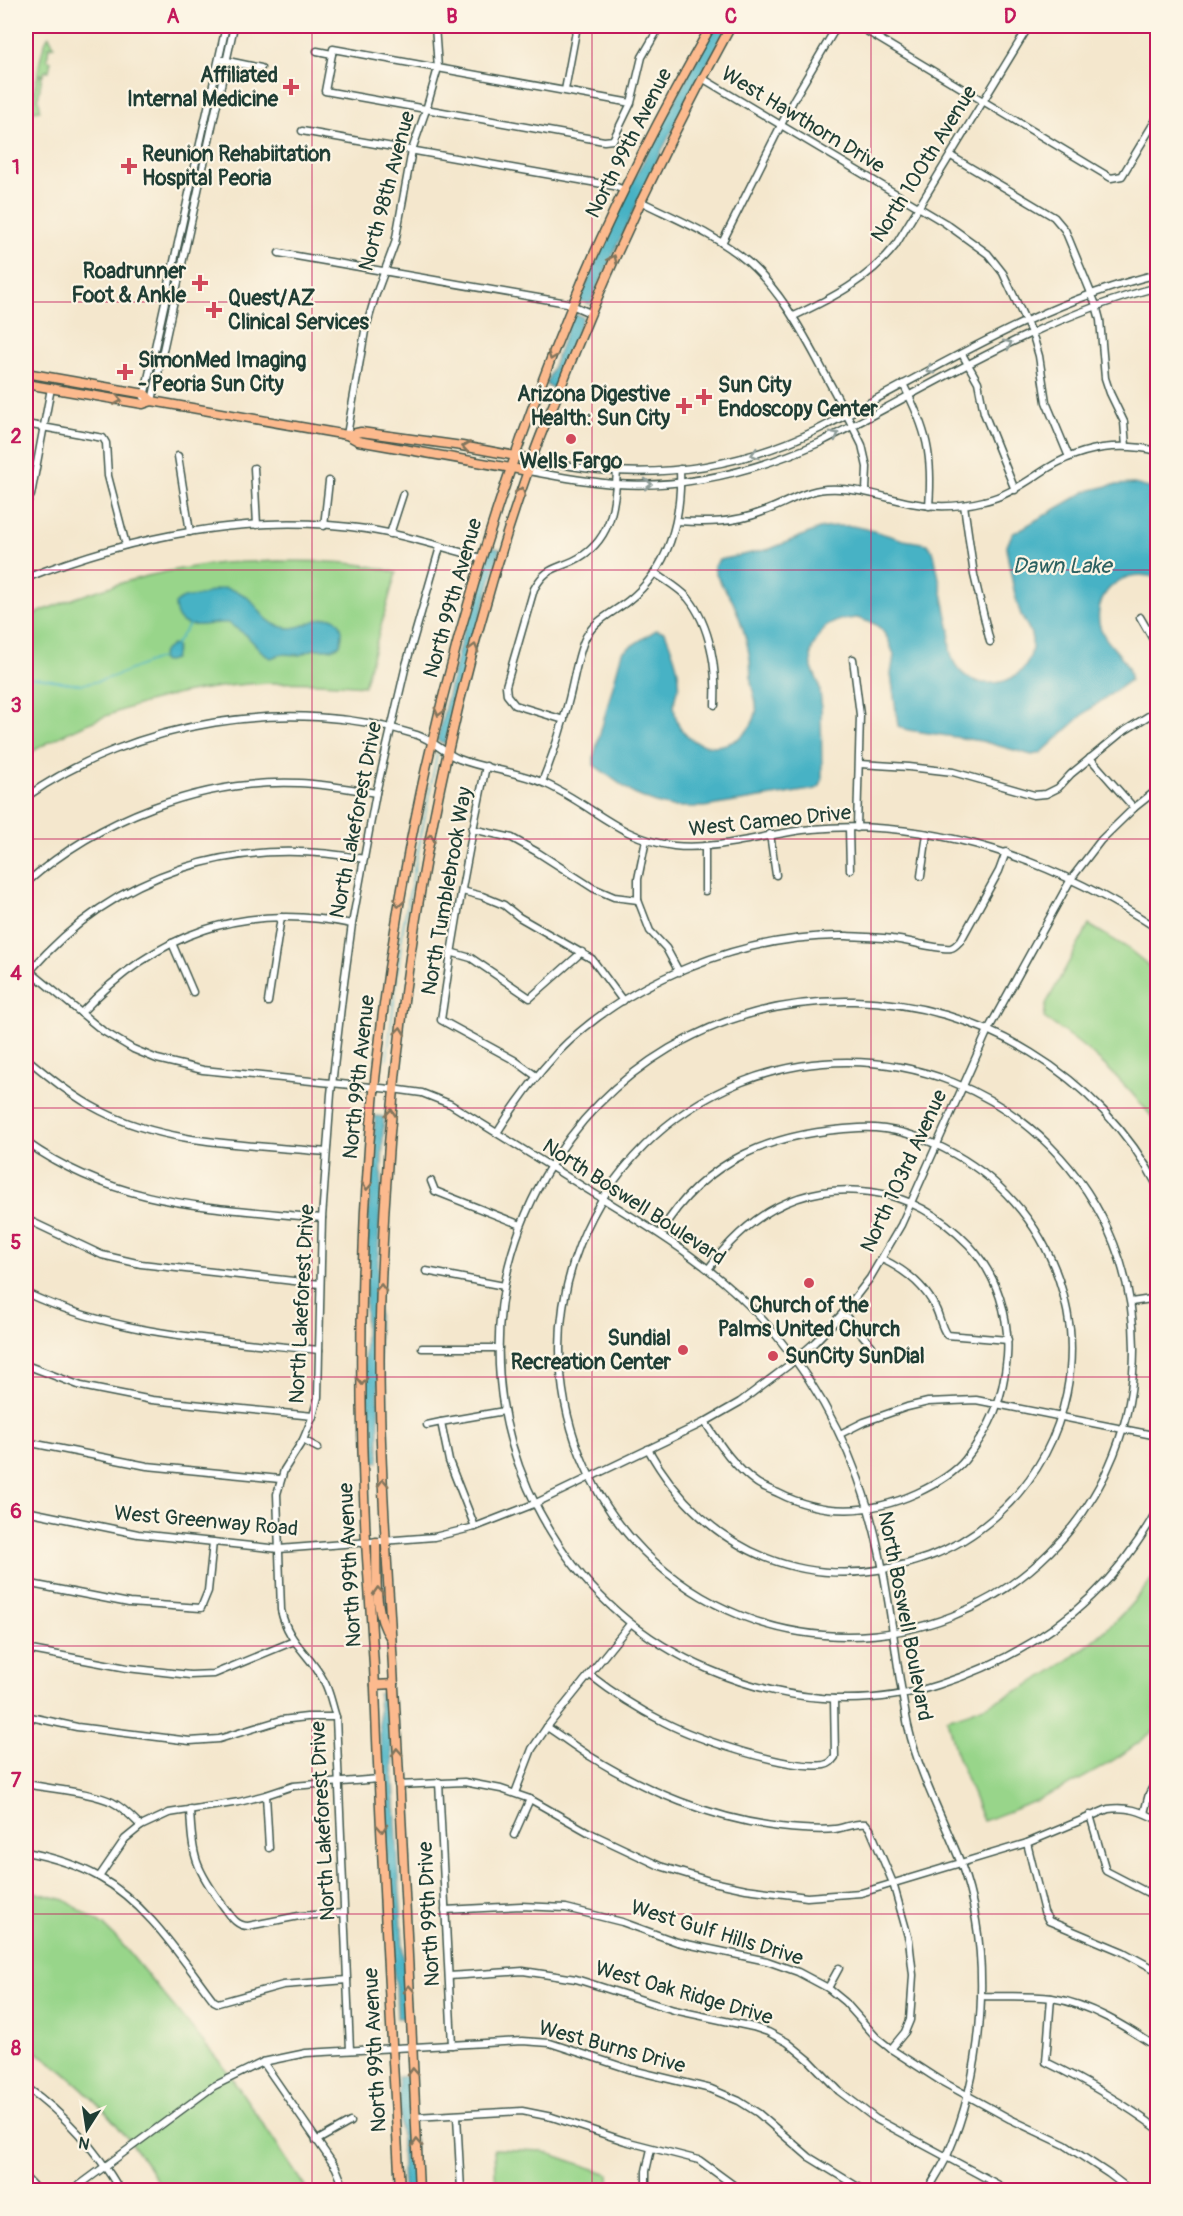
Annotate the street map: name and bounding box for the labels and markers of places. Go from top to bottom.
place label: Affiliated Internal Medicine [127,62,279,113]
marker: Affiliated Internal Medicine [282,78,300,96]
place label: Reunion Rehabiitation Hospital Peoria [142,141,331,192]
marker: Reunion Rehabiitation Hospital Peoria [120,157,138,175]
place label: Roadrunner Foot & Ankle [72,258,187,309]
marker: Roadrunner Foot & Ankle [191,274,209,292]
place label: Quest/AZ Clinical Services [228,285,369,336]
marker: Quest/AZ Clinical Services [205,301,223,319]
place label: SimonMed Imaging - Peoria Sun City [138,347,307,398]
marker: SimonMed Imaging - Peoria Sun City [116,363,134,381]
place label: Sun City Endoscopy Center [718,372,878,423]
place label: Arizona Digestive Health: Sun City [517,381,671,432]
marker: Sun City Endoscopy Center [695,388,713,406]
marker: Arizona Digestive Health: Sun City [675,397,693,415]
marker: Wells Fargo [564,432,578,446]
place label: Wells Fargo [520,448,623,475]
marker: Church of the Palms United Church [802,1276,816,1290]
place label: Church of the Palms United Church [718,1292,900,1343]
place label: Sundial Recreation Center [511,1325,671,1376]
marker: Sundial Recreation Center [676,1343,690,1357]
place label: SunCity SunDial [785,1343,925,1370]
marker: SunCity SunDial [766,1349,780,1363]

